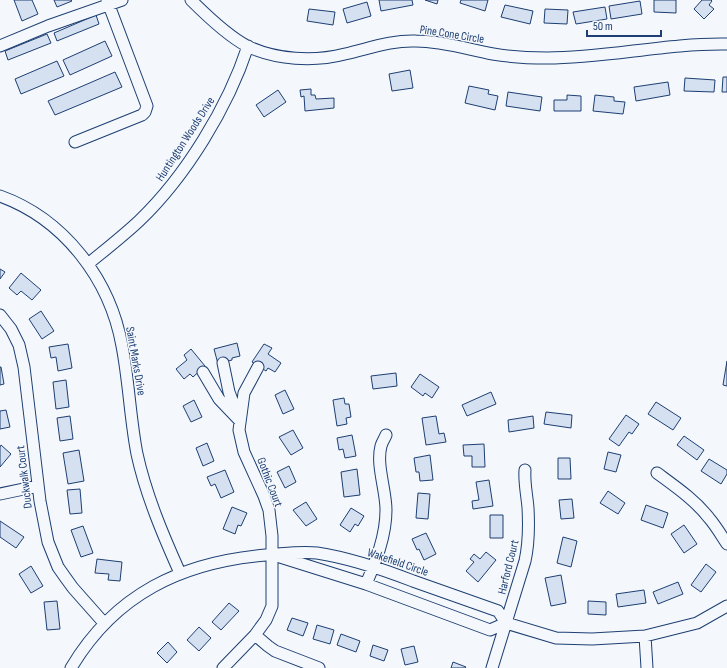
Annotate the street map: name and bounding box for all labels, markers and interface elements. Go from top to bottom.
scale bar [587,12,661,38]
text: 50 m [593,19,613,34]
street label: Pine Cone Circle [419,22,485,47]
street label: Huntington Woods Drive [153,94,218,184]
street label: Saint Marks Drive [122,326,149,397]
street label: Duckwalk Court [13,444,36,509]
street label: Gothic Court [253,455,286,509]
street label: Harford Court [494,538,523,596]
street label: Wakefield Circle [365,545,431,580]

